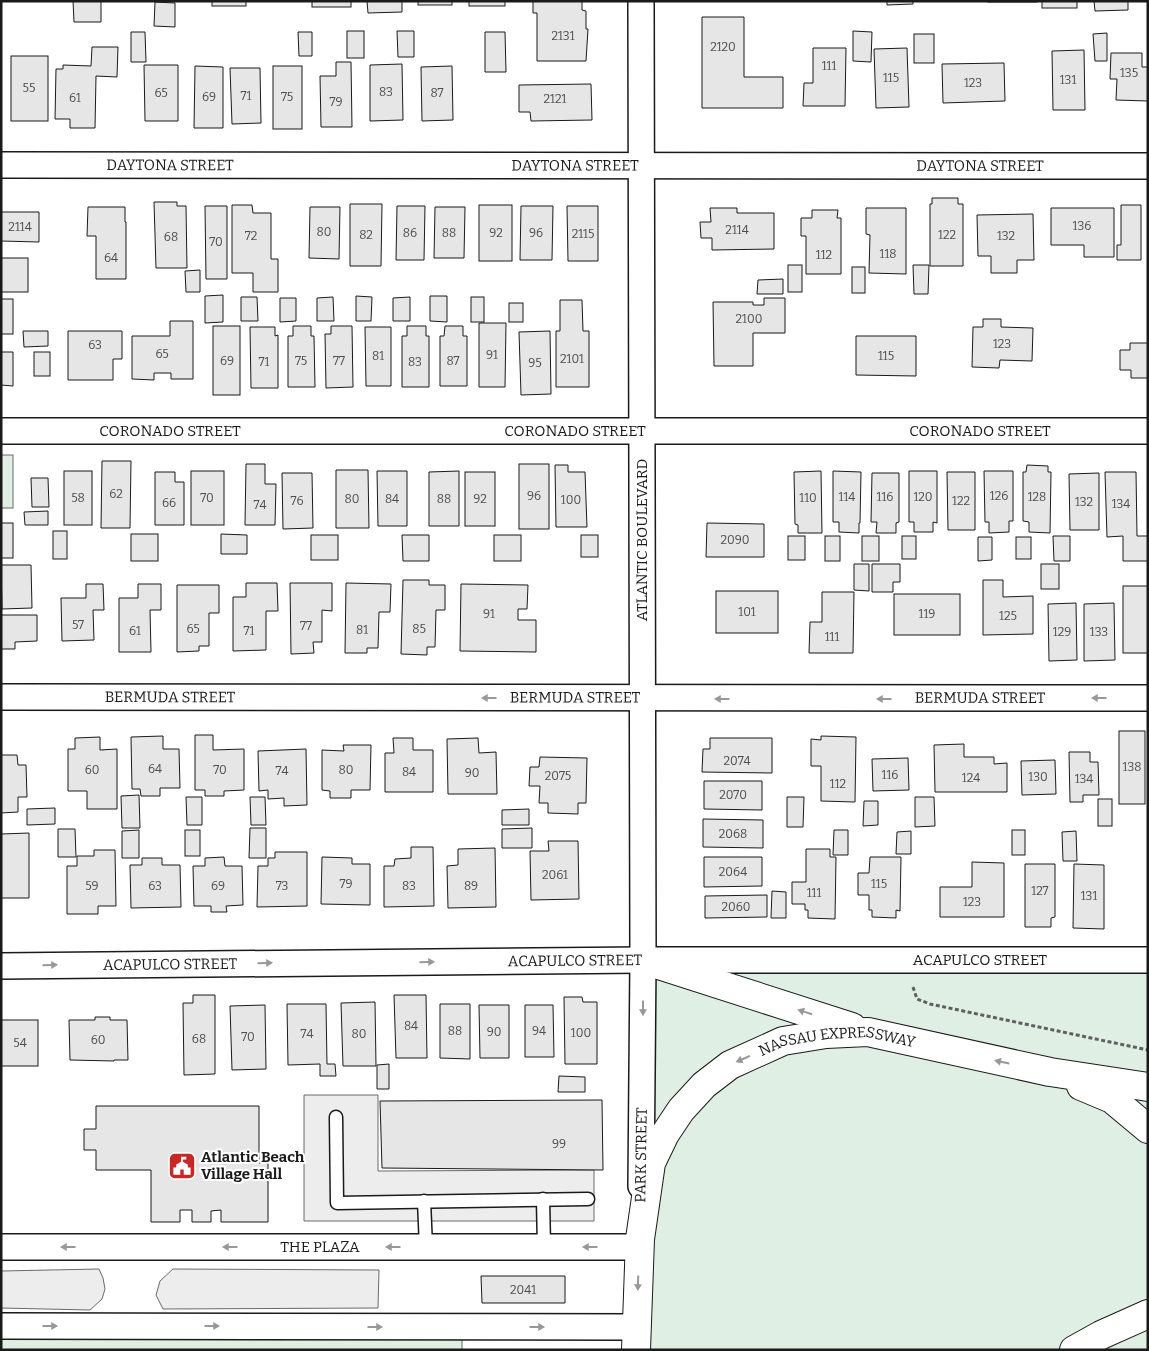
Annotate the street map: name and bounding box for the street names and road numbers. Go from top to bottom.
street label: DAYTONA STREET [106,156,234,174]
street label: DAYTONA STREET [511,156,639,175]
street label: DAYTONA STREET [916,157,1044,175]
street label: CORONADO STREET [99,422,241,440]
street label: CORONADO STREET [504,422,646,440]
street label: CORONADO STREET [909,422,1051,440]
street label: ATLANTIC BOULEVARD [633,459,651,621]
street label: BERMUDA STREET [105,688,235,706]
street label: BERMUDA STREET [510,688,640,707]
street label: BERMUDA STREET [915,689,1045,707]
street label: ACAPULCO STREET [508,951,642,970]
street label: ACAPULCO STREET [913,951,1047,969]
street label: ACAPULCO STREET [103,955,237,974]
street label: NASSAU EXPRESSWAY [756,1023,918,1060]
street label: PARK STREET [631,1107,651,1203]
street label: THE PLAZA [280,1238,360,1256]

